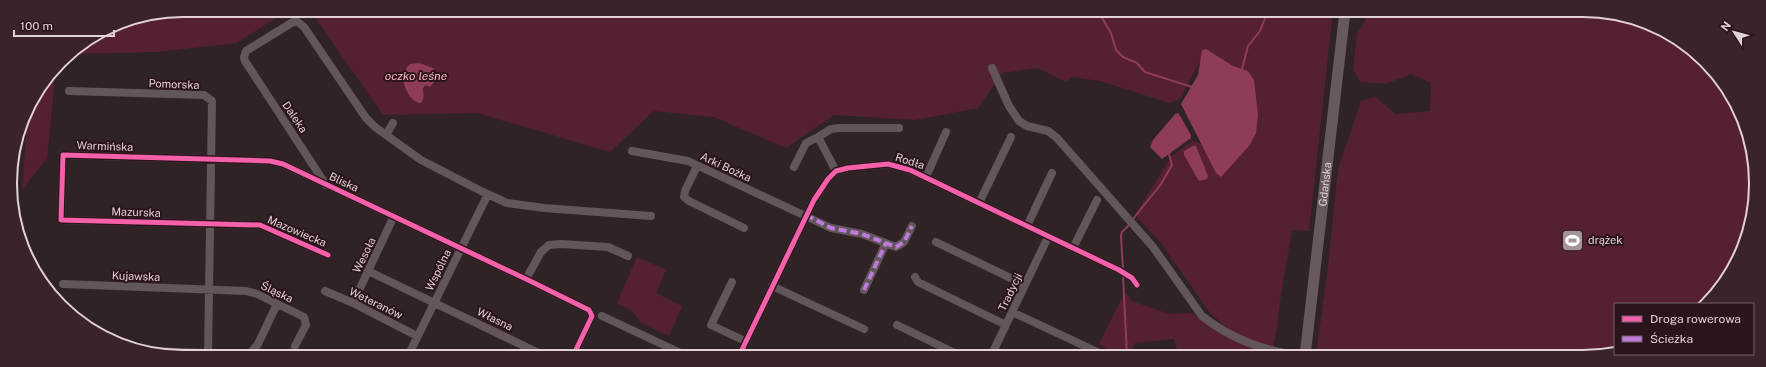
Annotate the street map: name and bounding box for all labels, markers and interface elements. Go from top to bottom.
scale bar [14,12,114,38]
north arrow [1714,12,1754,52]
text: 100 m [20,19,53,33]
text: N [1719,19,1733,33]
water label: oczko leśne [385,69,448,83]
street label: Pomorska [148,77,200,91]
street label: Daleka [280,99,310,135]
street label: Warmińska [76,139,134,153]
street label: Arki Bożka [699,150,753,184]
street label: Rodła [894,151,926,171]
street label: Gdańska [1316,161,1333,207]
street label: Bliska [327,170,361,194]
street label: Mazurska [111,205,161,219]
street label: Mazowiecka [266,213,328,249]
sports icon: drążek [1560,227,1586,253]
place label: drążek [1588,234,1622,246]
street label: Wesoła [350,235,378,275]
street label: Wspólna [423,247,453,293]
street label: Kujawska [112,269,160,283]
street label: Tradycji [996,271,1024,313]
street label: Śląska [259,278,296,305]
street label: Weteranów [347,285,405,321]
legend [1614,303,1754,355]
street label: Własna [475,305,515,333]
text: Droga rowerowa [1650,312,1741,326]
text: Ścieżka [1650,332,1693,346]

